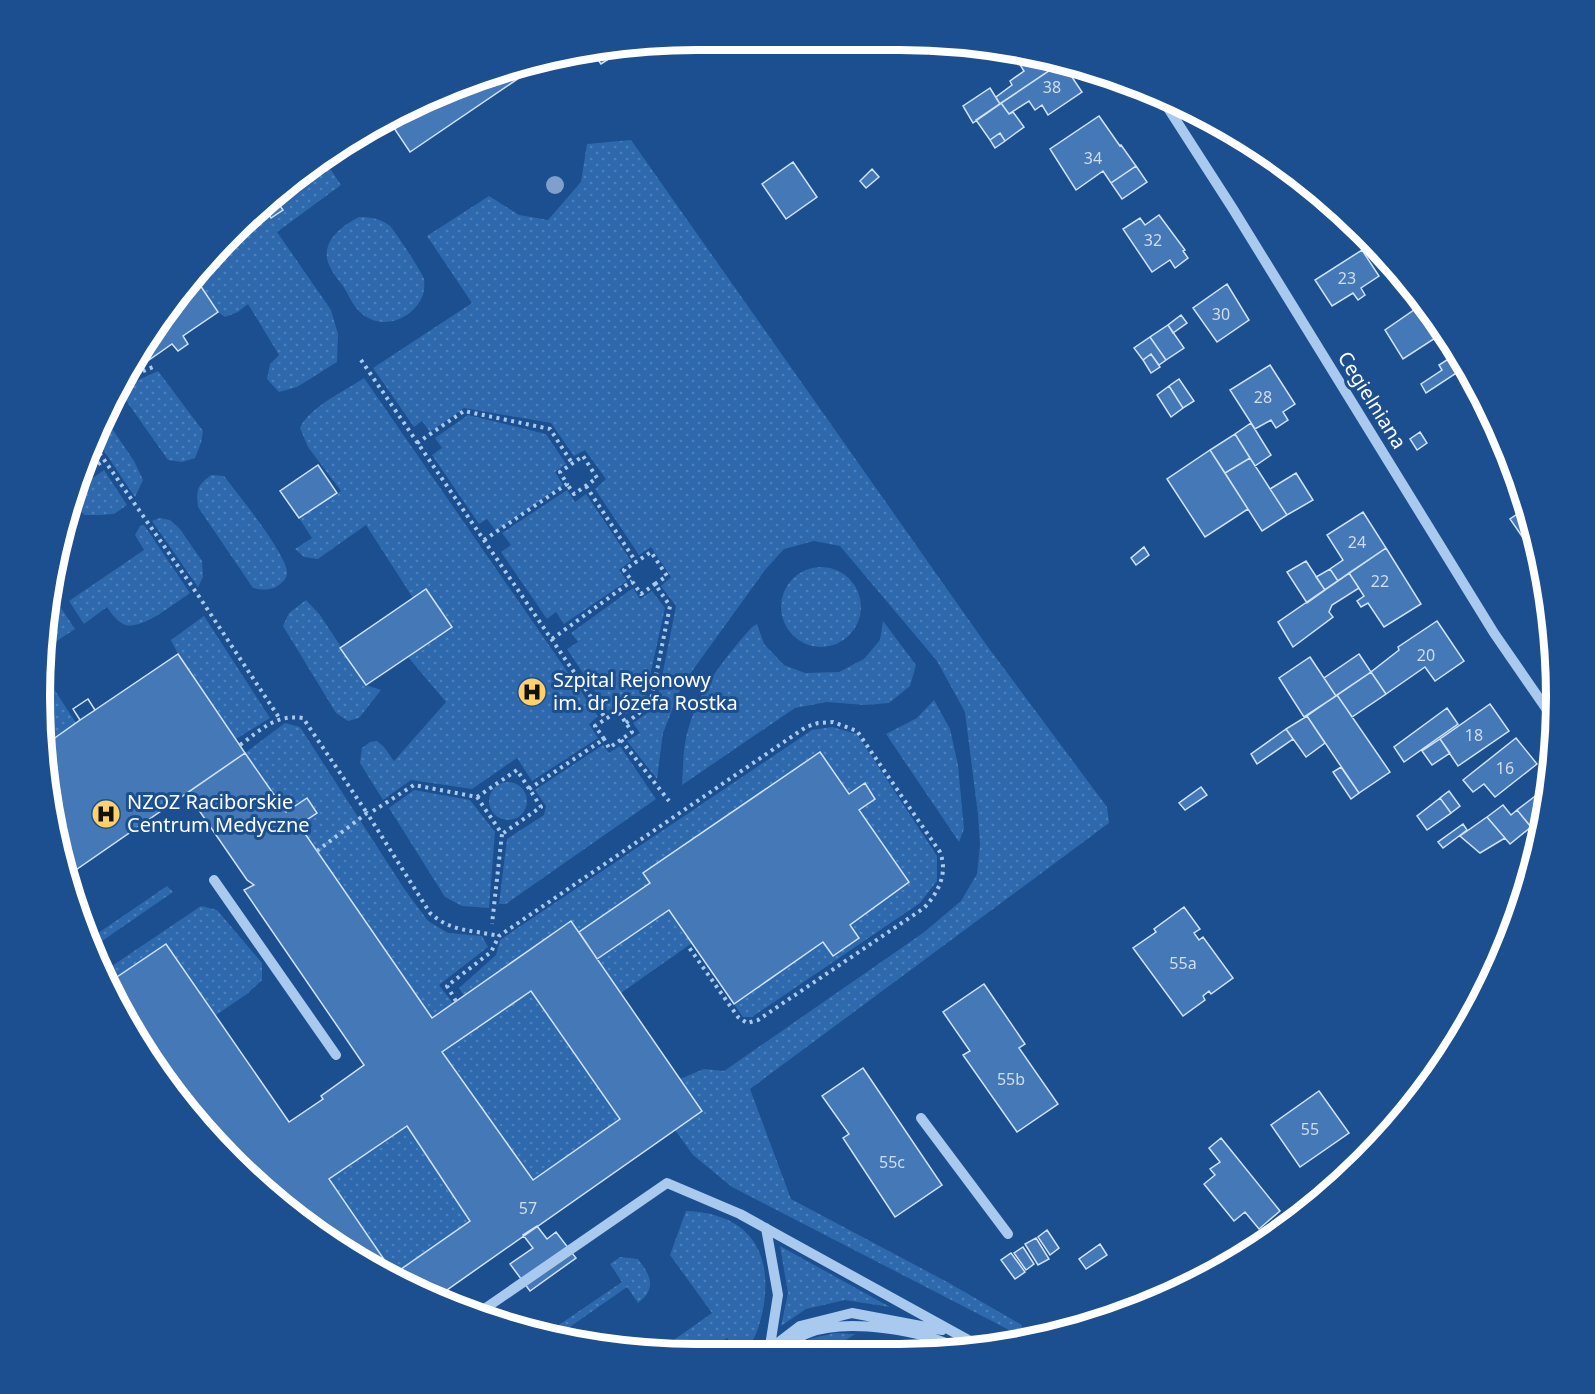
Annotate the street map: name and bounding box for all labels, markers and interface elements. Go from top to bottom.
house number: 38 [1043,76,1061,98]
house number: 34 [1084,147,1102,169]
house number: 32 [1144,229,1162,251]
house number: 23 [1338,267,1356,289]
house number: 30 [1212,303,1230,325]
street label: Cegielniana [1332,346,1413,454]
house number: 28 [1254,386,1272,408]
house number: 24 [1348,531,1366,553]
house number: 22 [1371,570,1389,592]
house number: 20 [1417,644,1435,666]
place label: Szpital Rejonowy im. dr Józefa Rostka [553,666,738,716]
hospital icon: Szpital Rejonowy im. dr Józefa Rostka [516,676,548,708]
house number: 18 [1465,724,1483,746]
house number: 16 [1496,757,1514,779]
place label: NZOZ Raciborskie Centrum Medyczne [127,788,310,838]
hospital icon: NZOZ Raciborskie Centrum Medyczne [90,798,122,830]
house number: 55a [1169,952,1197,974]
house number: 55b [997,1068,1025,1090]
house number: 55 [1301,1118,1319,1140]
house number: 55c [879,1151,905,1173]
house number: 57 [519,1197,537,1219]

